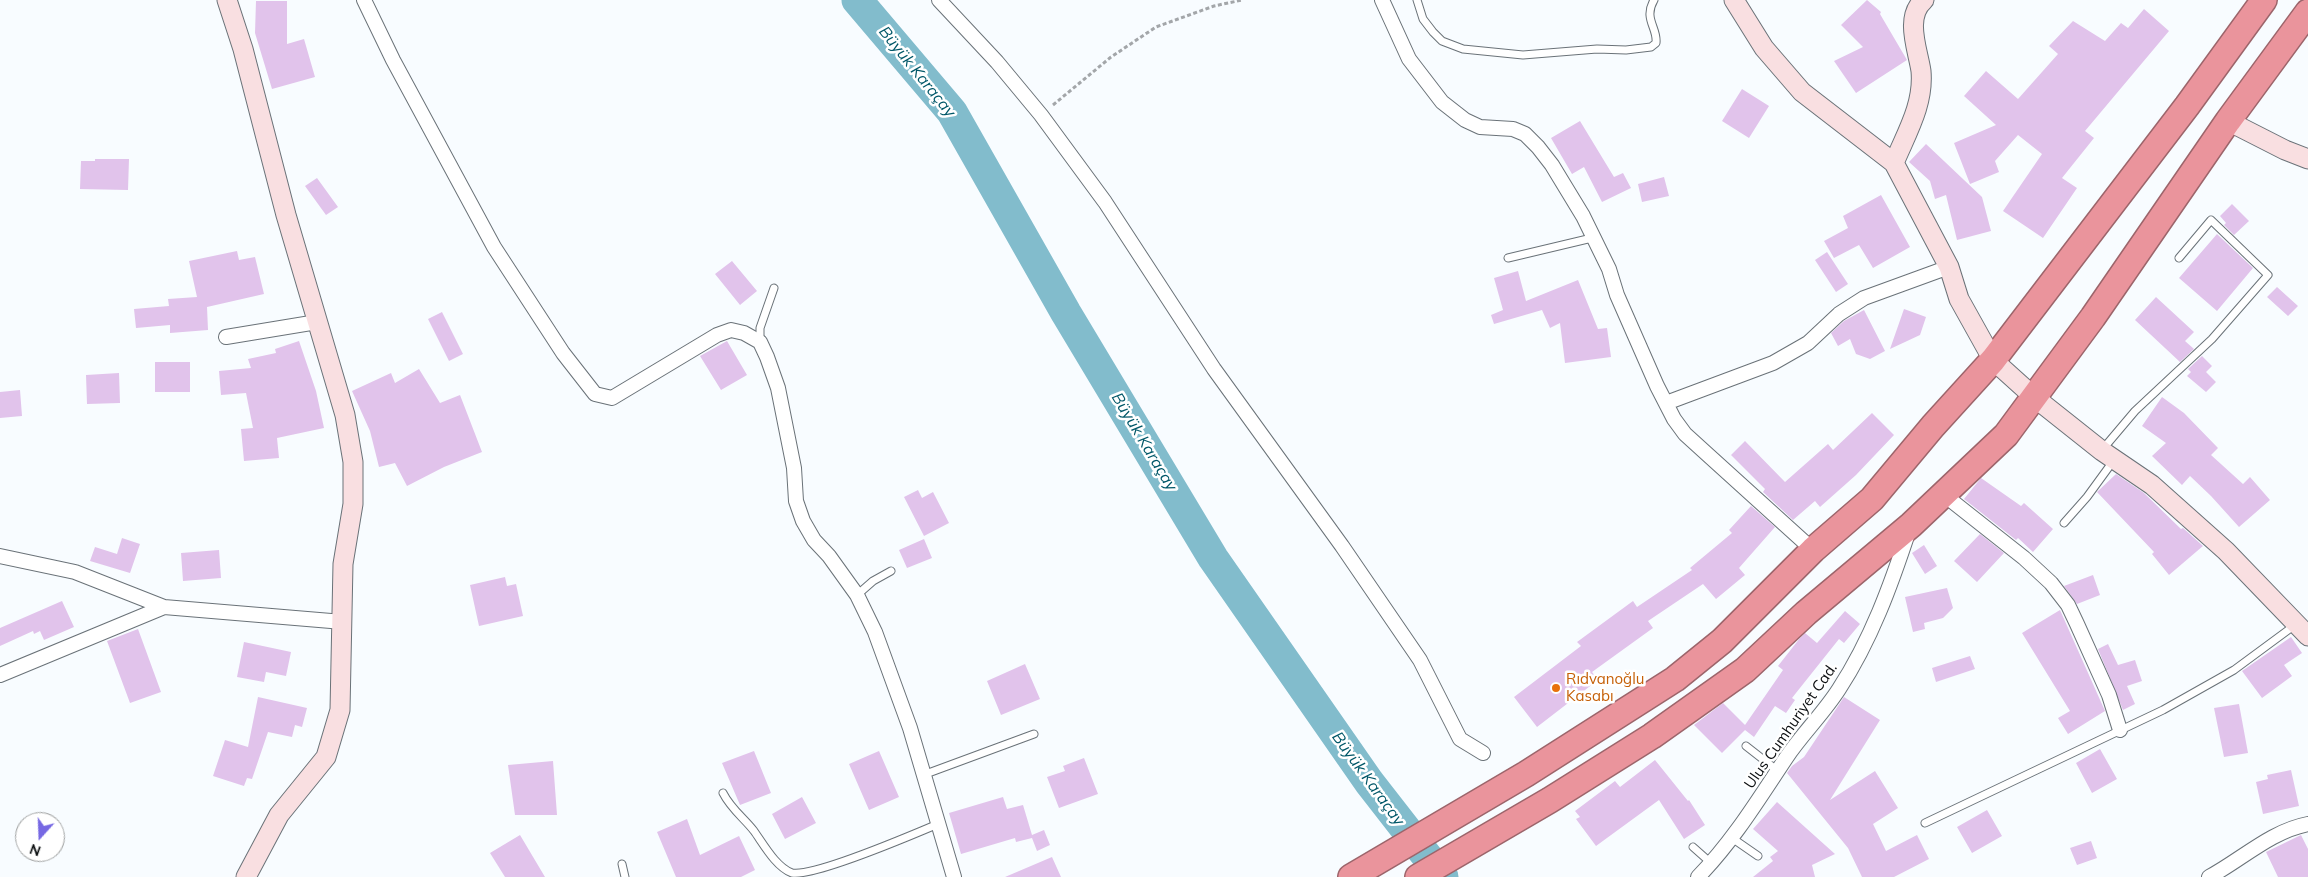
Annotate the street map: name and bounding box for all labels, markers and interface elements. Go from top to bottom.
water label: Büyük Karaçay [875,23,959,121]
water label: Büyük Karaçay [1107,389,1181,495]
street label: Ulus Cumhuriyet Cad. [1741,660,1841,792]
place label: Rıdvanoğlu Kasabı [1566,670,1644,705]
marker: Rıdvanoğlu Kasabı [1550,682,1562,694]
water label: Büyük Karaçay [1328,728,1408,830]
north arrow [15,812,65,862]
text: N [27,840,43,860]

